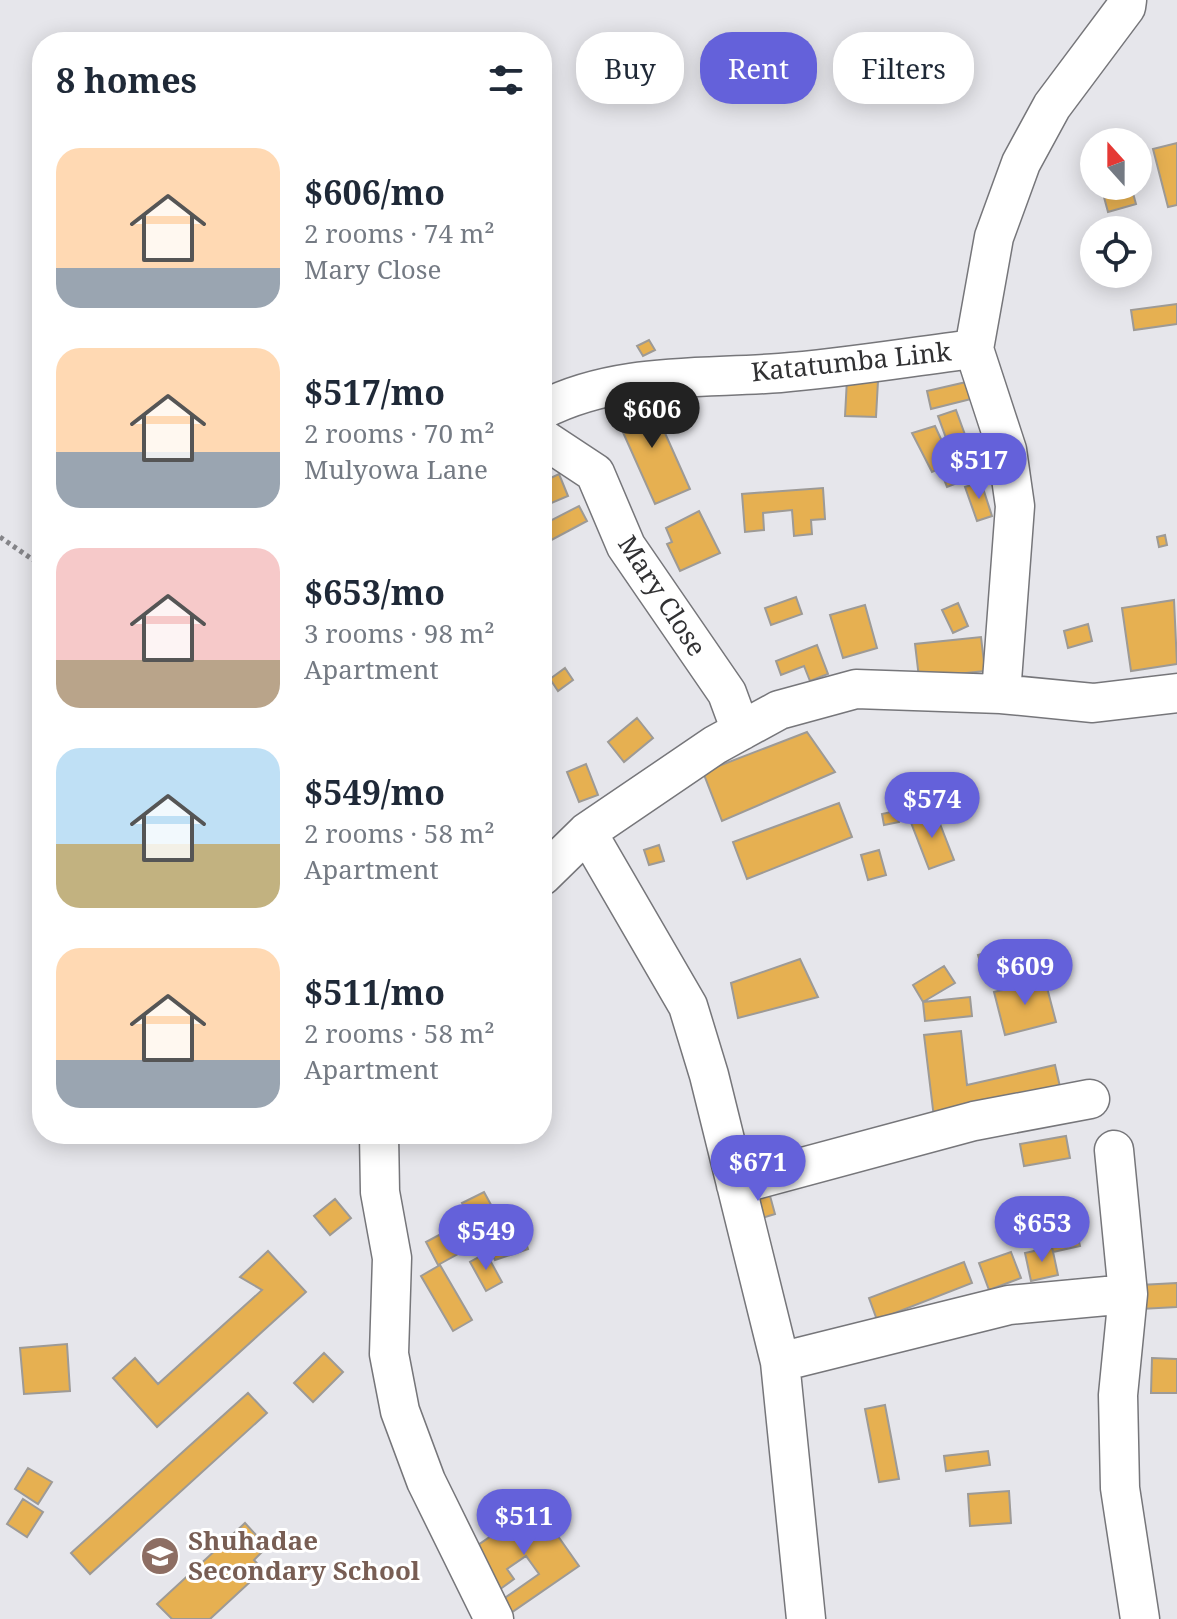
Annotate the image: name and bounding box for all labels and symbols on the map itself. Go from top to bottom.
north arrow [1080,128,1152,200]
street label: Katatumba Link [749,333,953,389]
pin: $606 [605,382,699,450]
pin: $517 [932,433,1026,501]
street label: Mary Close [610,528,715,663]
pin: $574 [885,772,979,840]
pin: $609 [978,939,1072,1007]
pin: $671 [711,1135,805,1203]
pin: $653 [995,1196,1089,1264]
pin: $549 [439,1204,533,1272]
pin: $511 [477,1489,571,1557]
place label: Shuhadae Secondary School [188,1522,420,1588]
school or university icon: Shuhadae Secondary School [139,1535,181,1577]

